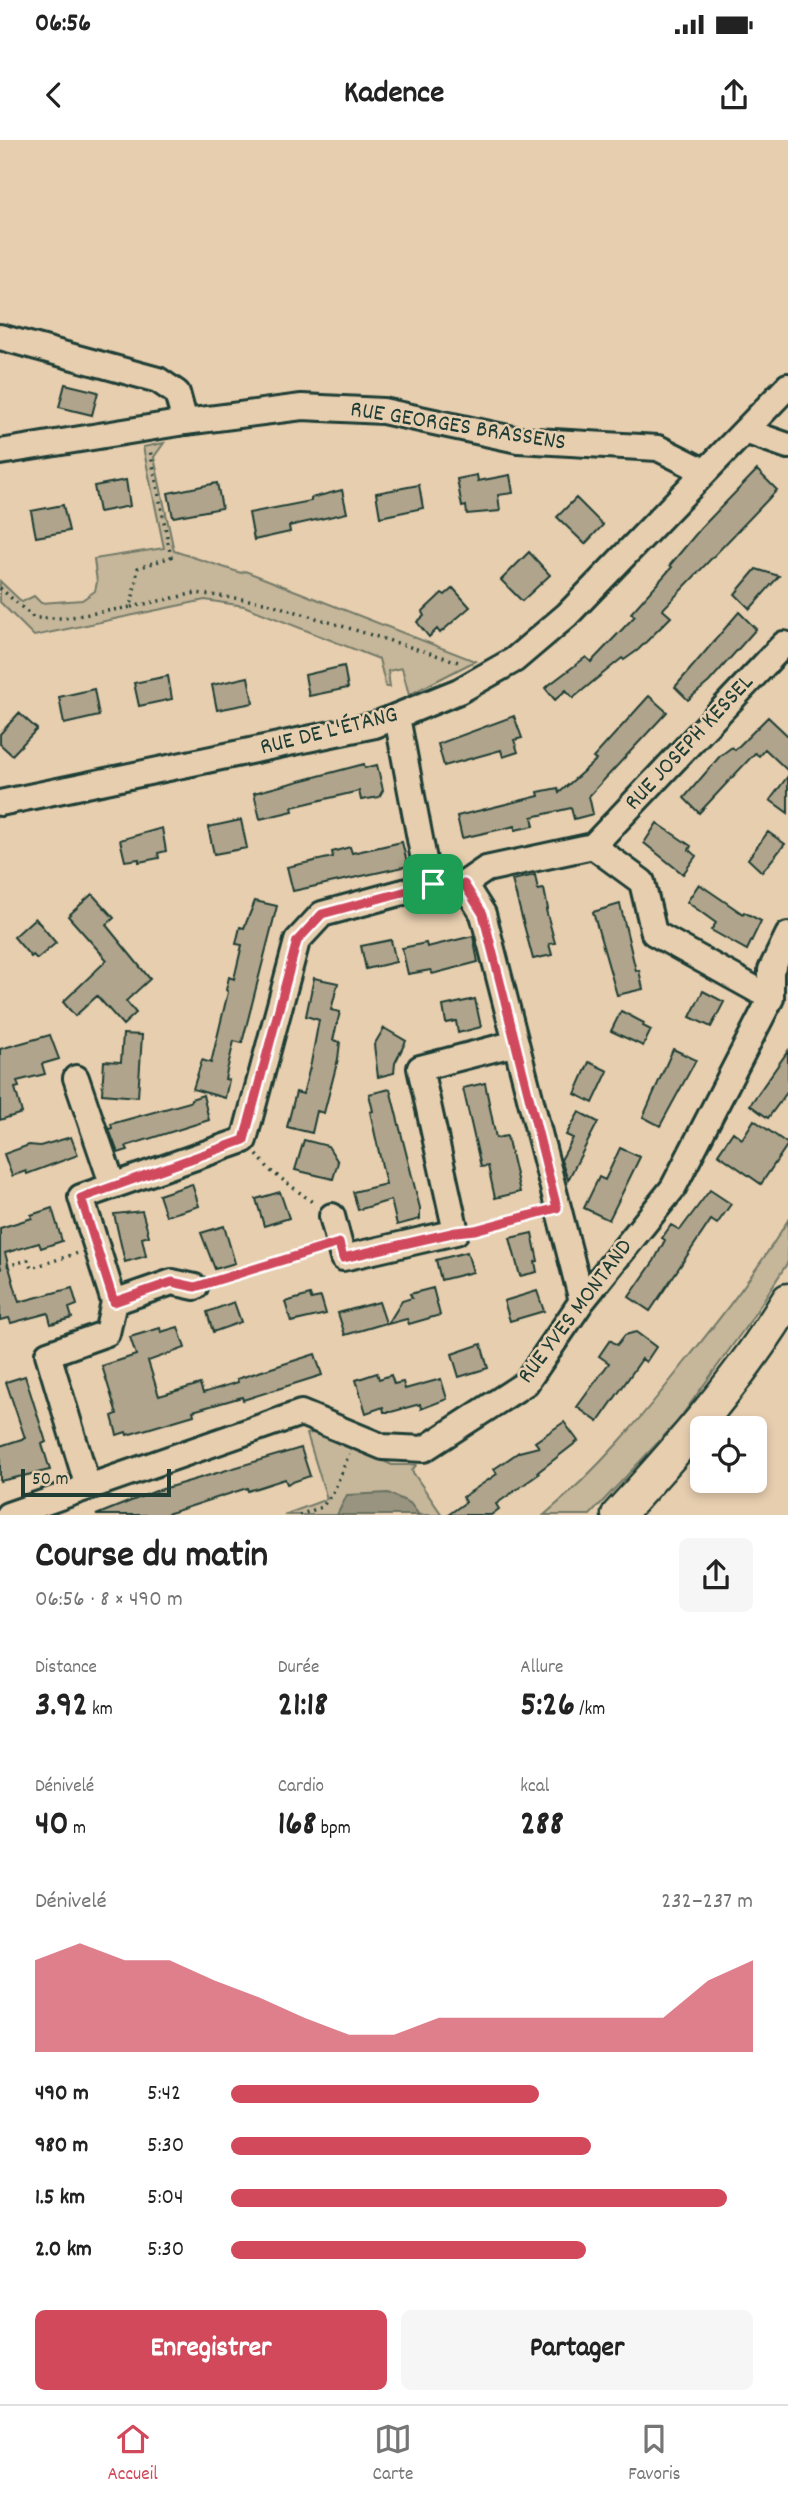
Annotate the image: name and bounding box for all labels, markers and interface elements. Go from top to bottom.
text: 06:56 [35,6,91,43]
text: Kadence [344,72,444,118]
icon: back [35,76,73,114]
icon: share [715,76,753,114]
street label: RUE GEORGES BRASSENS [348,393,568,461]
street label: RUE JOSEPH KESSEL [617,667,763,819]
street label: RUE DE L'ÉTANG [257,699,401,765]
pin [403,854,463,914]
icon: arrive [414,865,452,903]
street label: RUE YVES MONTAND [510,1232,642,1392]
map controls [690,1416,767,1493]
button: locate [690,1416,767,1493]
scale bar [21,1466,172,1498]
text: 50 m [32,1467,69,1494]
text: Course du matin [35,1530,268,1585]
button: share [679,1538,753,1612]
text: 06:56 · 8 × 490 m [35,1584,183,1617]
text: Distance [35,1655,97,1682]
text: Durée [278,1655,319,1682]
text: Allure [520,1655,563,1682]
text: 3.92 [35,1682,88,1732]
text: 21:18 [278,1682,328,1732]
text: 5:26 [520,1682,575,1732]
text: km [88,1697,113,1724]
text: /km [575,1697,605,1724]
text: Dénivelé [35,1774,94,1801]
text: Cardio [278,1774,324,1801]
text: kcal [520,1774,549,1801]
text: 40 [35,1801,69,1851]
text: 168 [278,1801,317,1851]
text: 288 [520,1801,564,1851]
text: m [69,1816,86,1843]
text: bpm [317,1816,351,1843]
text: Dénivelé [35,1886,107,1919]
text: 232–237 m [661,1886,753,1919]
text: 490 m [35,2078,89,2111]
text: 5:42 [147,2078,181,2111]
text: 980 m [35,2130,88,2163]
text: 5:30 [147,2130,184,2163]
text: 1.5 km [35,2182,85,2215]
text: 5:04 [147,2182,184,2215]
text: 2.0 km [35,2234,92,2267]
text: 5:30 [147,2234,184,2267]
button: Enregistrer [35,2310,387,2390]
button: Partager [401,2310,753,2390]
tab: Accueil [107,2420,158,2489]
tab: Carte [373,2420,413,2489]
tab: Favoris [628,2420,681,2489]

